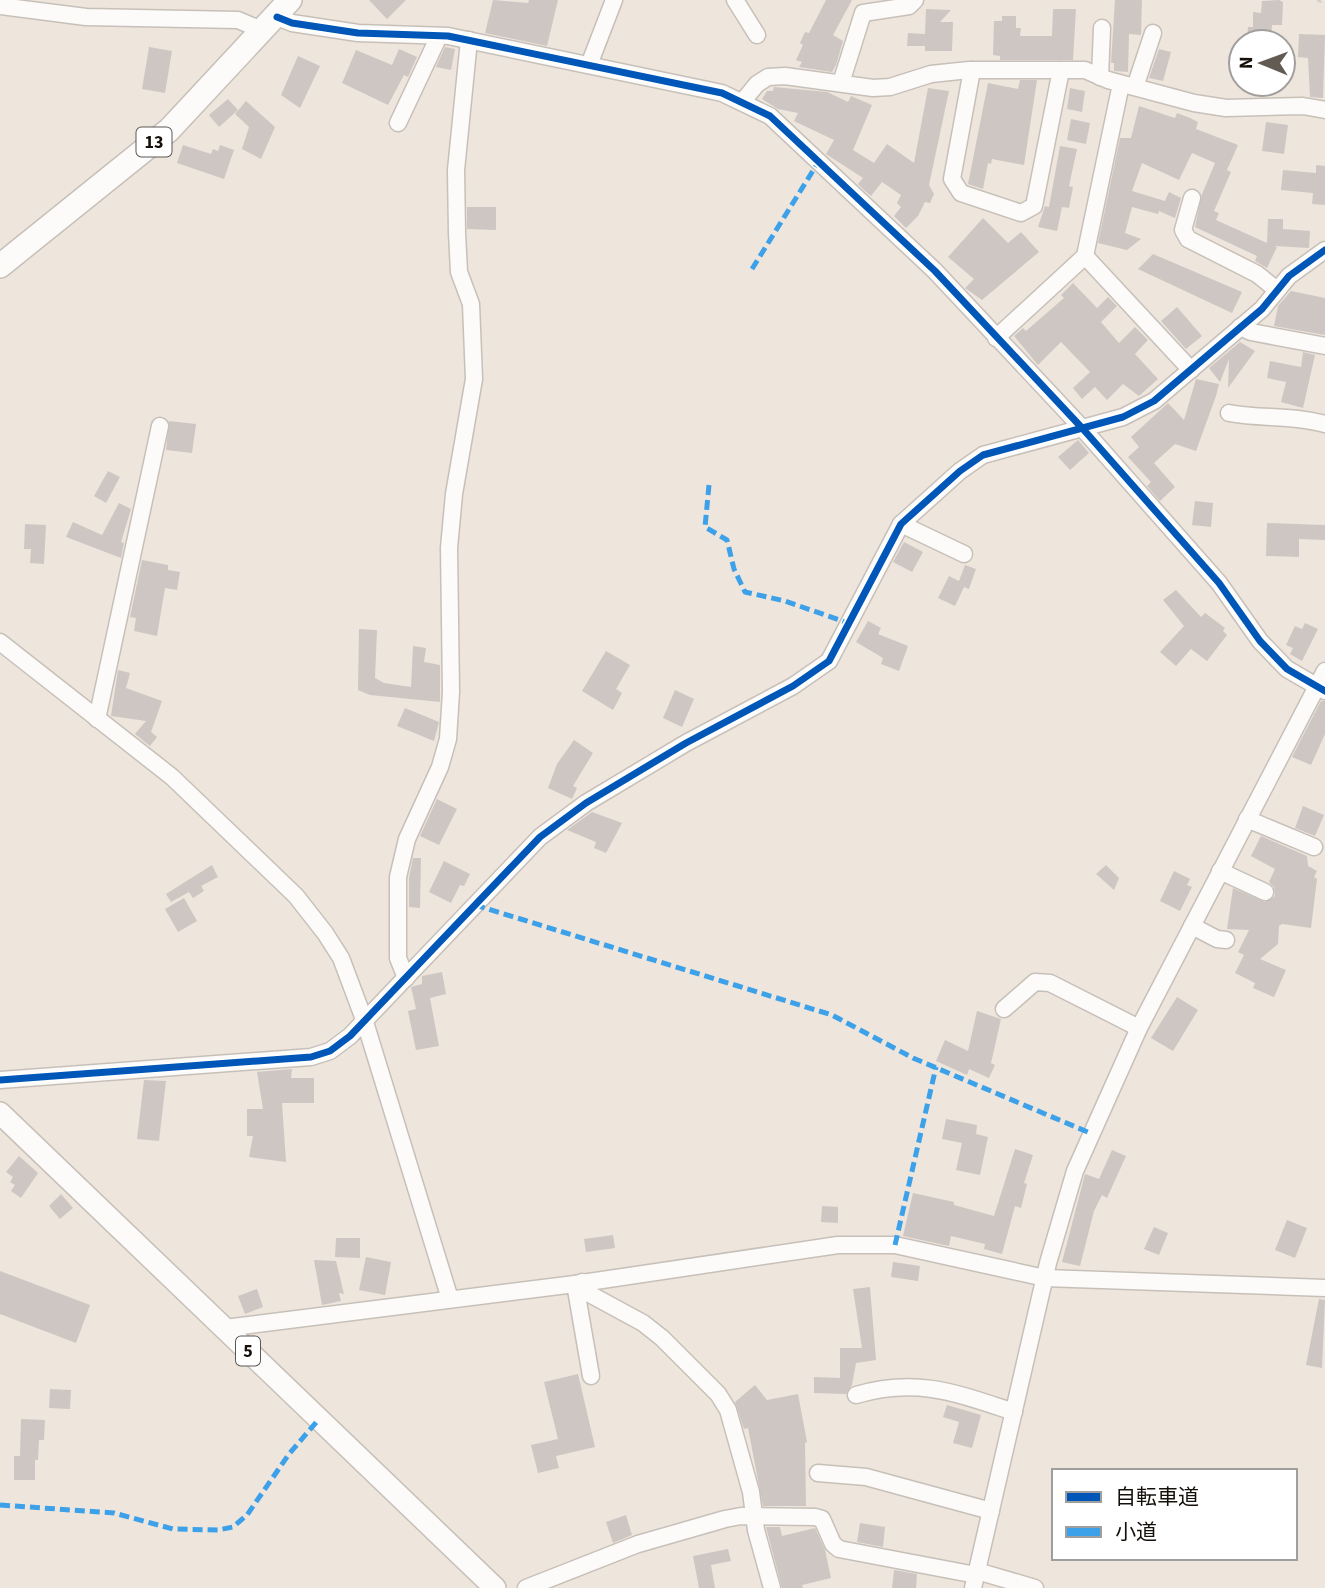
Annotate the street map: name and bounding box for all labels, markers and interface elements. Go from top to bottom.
north arrow [1227,28,1297,98]
text: N [1233,56,1260,69]
road number: 13 [136,127,172,156]
road number: 5 [236,1336,260,1366]
legend [1052,1469,1297,1560]
text: 自転車道 [1115,1482,1199,1512]
text: 小道 [1115,1517,1157,1547]

